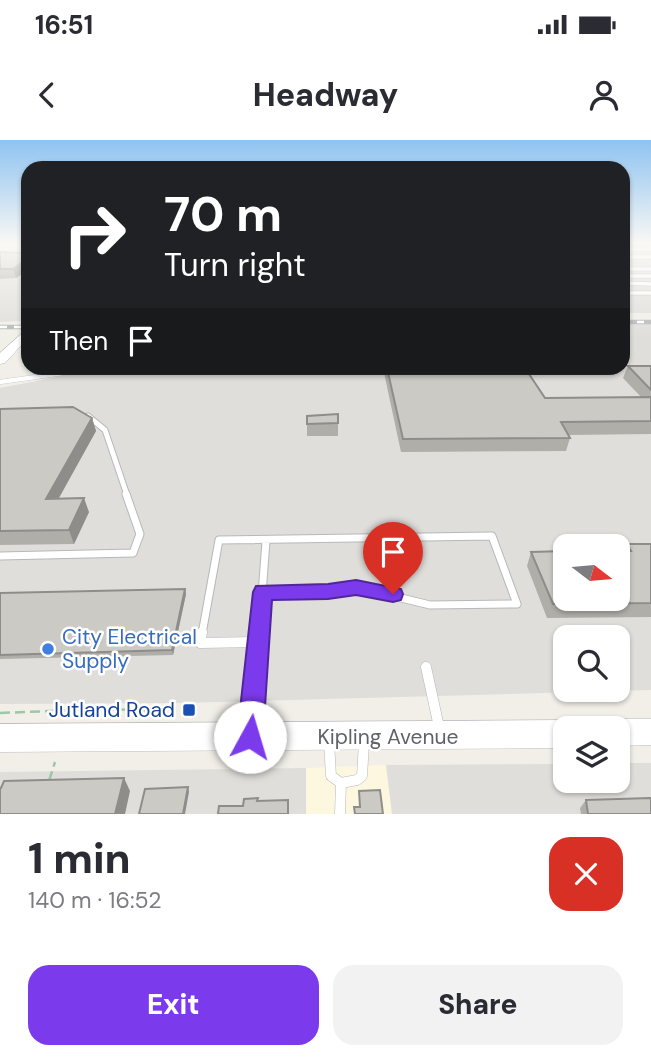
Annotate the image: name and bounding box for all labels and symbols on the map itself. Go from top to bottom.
pin [363,522,423,594]
north arrow [553,534,630,611]
place label: City Electrical Supply [62,623,197,675]
marker: City Electrical Supply [40,641,56,657]
place label: Jutland Road [48,696,175,724]
position arrow [213,700,287,774]
marker: Jutland Road [181,702,197,718]
street label: Kipling Avenue [318,723,459,751]

